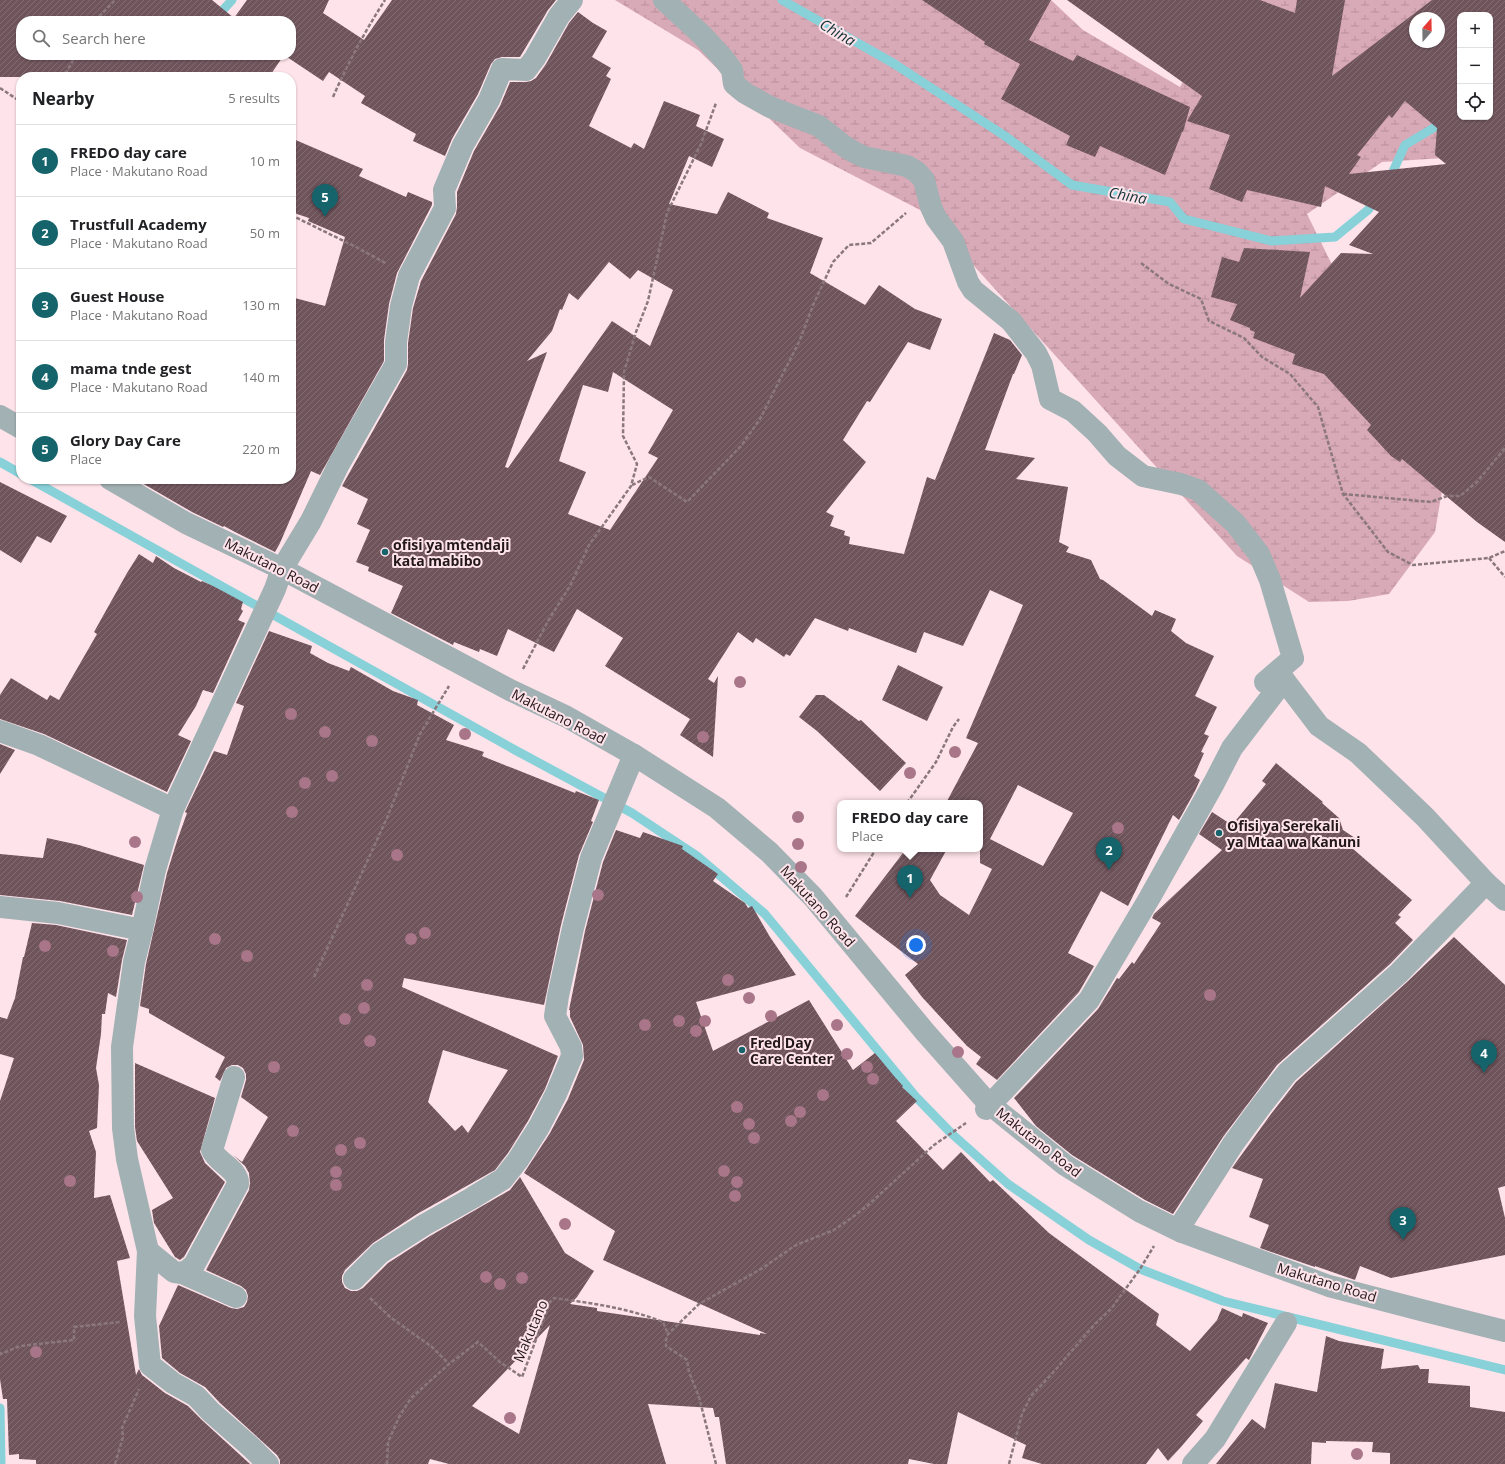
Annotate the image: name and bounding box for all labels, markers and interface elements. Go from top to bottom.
north arrow [1409,12,1445,48]
map controls [1457,12,1493,120]
button: + [1457,12,1493,48]
water label: China [816,14,860,51]
search box [16,16,296,60]
icon: search [30,27,52,49]
text: Search here [62,28,146,48]
button: − [1457,48,1493,84]
button: locate [1457,84,1493,120]
text: Nearby [32,87,94,110]
text: 5 results [228,89,280,107]
text: FREDO day care [70,142,187,162]
text: 1 [41,152,49,170]
text: 10 m [250,152,280,170]
text: Place · Makutano Road [70,162,208,180]
water label: China [1107,182,1149,208]
pin: 5 [312,184,338,217]
text: Trustfull Academy [70,214,207,234]
text: 2 [41,224,49,242]
text: 50 m [250,224,280,242]
text: Place · Makutano Road [70,234,208,252]
text: Guest House [70,286,164,306]
text: 3 [41,296,49,314]
text: 130 m [242,296,280,314]
text: Place · Makutano Road [70,306,208,324]
text: mama tnde gest [70,358,191,378]
text: 4 [41,368,49,386]
text: 140 m [242,368,280,386]
text: Place · Makutano Road [70,378,208,396]
text: Glory Day Care [70,430,181,450]
text: 5 [41,440,49,458]
text: 220 m [242,440,280,458]
text: Place [70,450,102,468]
street label: Makutano Road [222,533,322,597]
place label: ofisi ya mtendaji kata mabibo [393,535,509,570]
marker: ofisi ya mtendaji kata mabibo [380,547,390,557]
street label: Makutano Road [509,684,609,748]
popup [837,800,983,852]
text: FREDO day care [852,807,968,827]
place label: Ofisi ya Serekali ya Mtaa wa Kanuni [1227,816,1361,851]
text: Place [852,827,883,845]
marker: Ofisi ya Serekali ya Mtaa wa Kanuni [1214,828,1224,838]
pin: 2 [1096,837,1122,870]
street label: Makutano Road [776,861,860,951]
pin: 1 [897,865,923,898]
your location [906,935,926,955]
place label: Fred Day Care Center [750,1033,833,1068]
pin: 4 [1471,1040,1497,1073]
marker: Fred Day Care Center [737,1045,747,1055]
street label: Makutano Road [993,1103,1085,1181]
pin: 3 [1390,1207,1416,1240]
street label: Makutano Road [1275,1258,1379,1306]
street label: Makutano [508,1297,552,1365]

